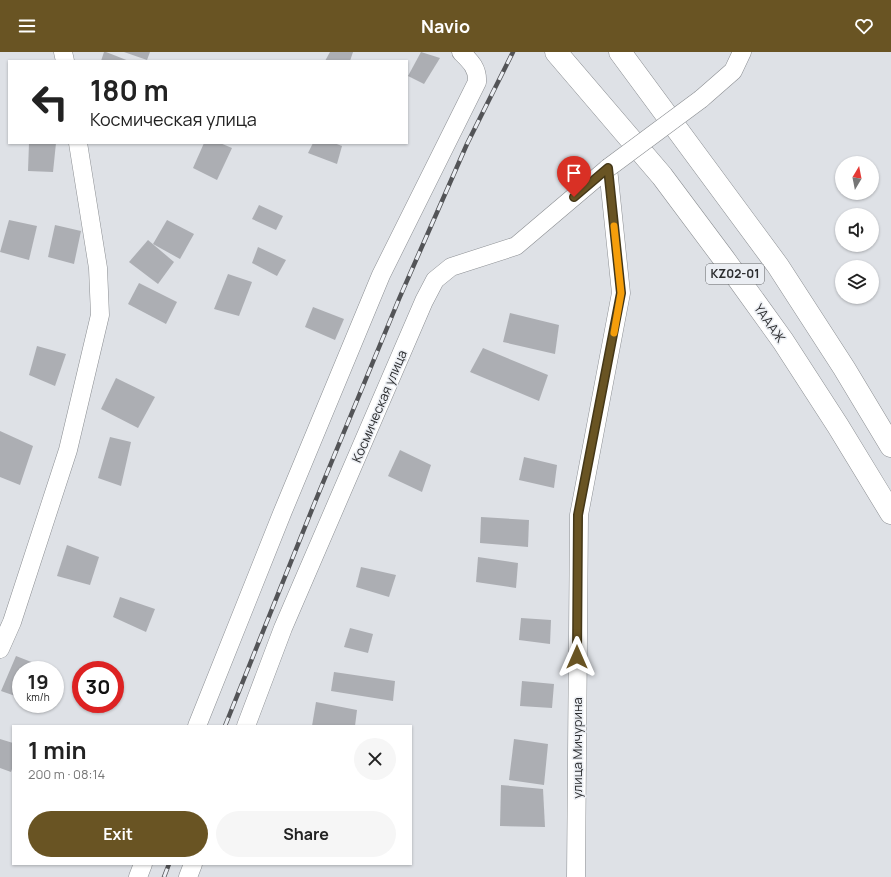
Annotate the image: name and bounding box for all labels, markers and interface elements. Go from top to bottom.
text: Navio [421,14,470,38]
icon: menu [16,15,38,37]
icon: heart [853,15,875,37]
text: 180 m [90,71,169,109]
icon: left [24,76,76,128]
text: Космическая улица [90,107,257,131]
pin [557,156,591,197]
north arrow [835,156,879,200]
map controls [835,156,879,304]
icon: arrive [563,162,585,184]
button: sound [835,208,879,252]
button: layers [835,260,879,304]
road number: KZ02-01 [706,264,764,284]
street label: ҮАААЖ [750,300,790,346]
street label: Космическая улица [347,347,411,465]
position arrow [556,636,598,678]
speed limit sign: 30 [72,661,124,713]
text: 19 [27,668,49,695]
text: km/h [26,690,50,704]
street label: улица Мичурина [568,697,586,799]
text: 1 min [28,733,87,766]
button: close [354,738,396,780]
text: 200 m · 08:14 [28,765,105,783]
button: Exit [28,811,208,857]
button: Share [216,811,396,857]

